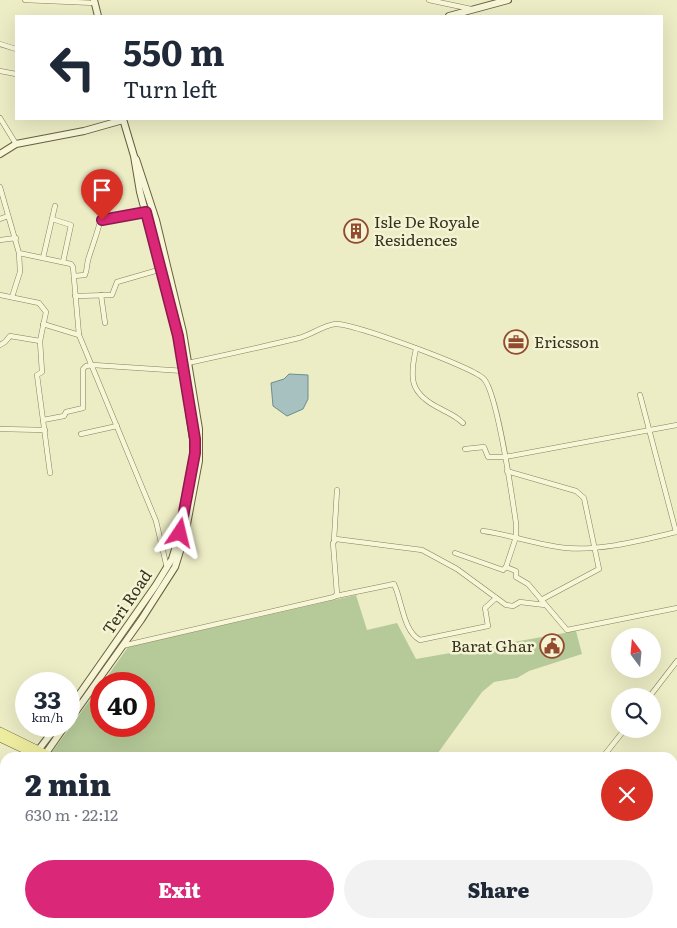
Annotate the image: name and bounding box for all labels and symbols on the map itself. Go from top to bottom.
pin [81,169,123,220]
place label: Isle De Royale Residences [374,209,480,251]
building icon: Isle De Royale Residences [343,218,369,244]
office icon: Ericsson [503,329,529,355]
place label: Ericsson [534,329,600,353]
position arrow [153,506,205,558]
street label: Teri Road [96,564,157,639]
north arrow [611,628,661,678]
place label: Barat Ghar [451,633,534,657]
public building icon: Barat Ghar [539,633,565,659]
speed limit sign: 40 [90,672,155,737]

